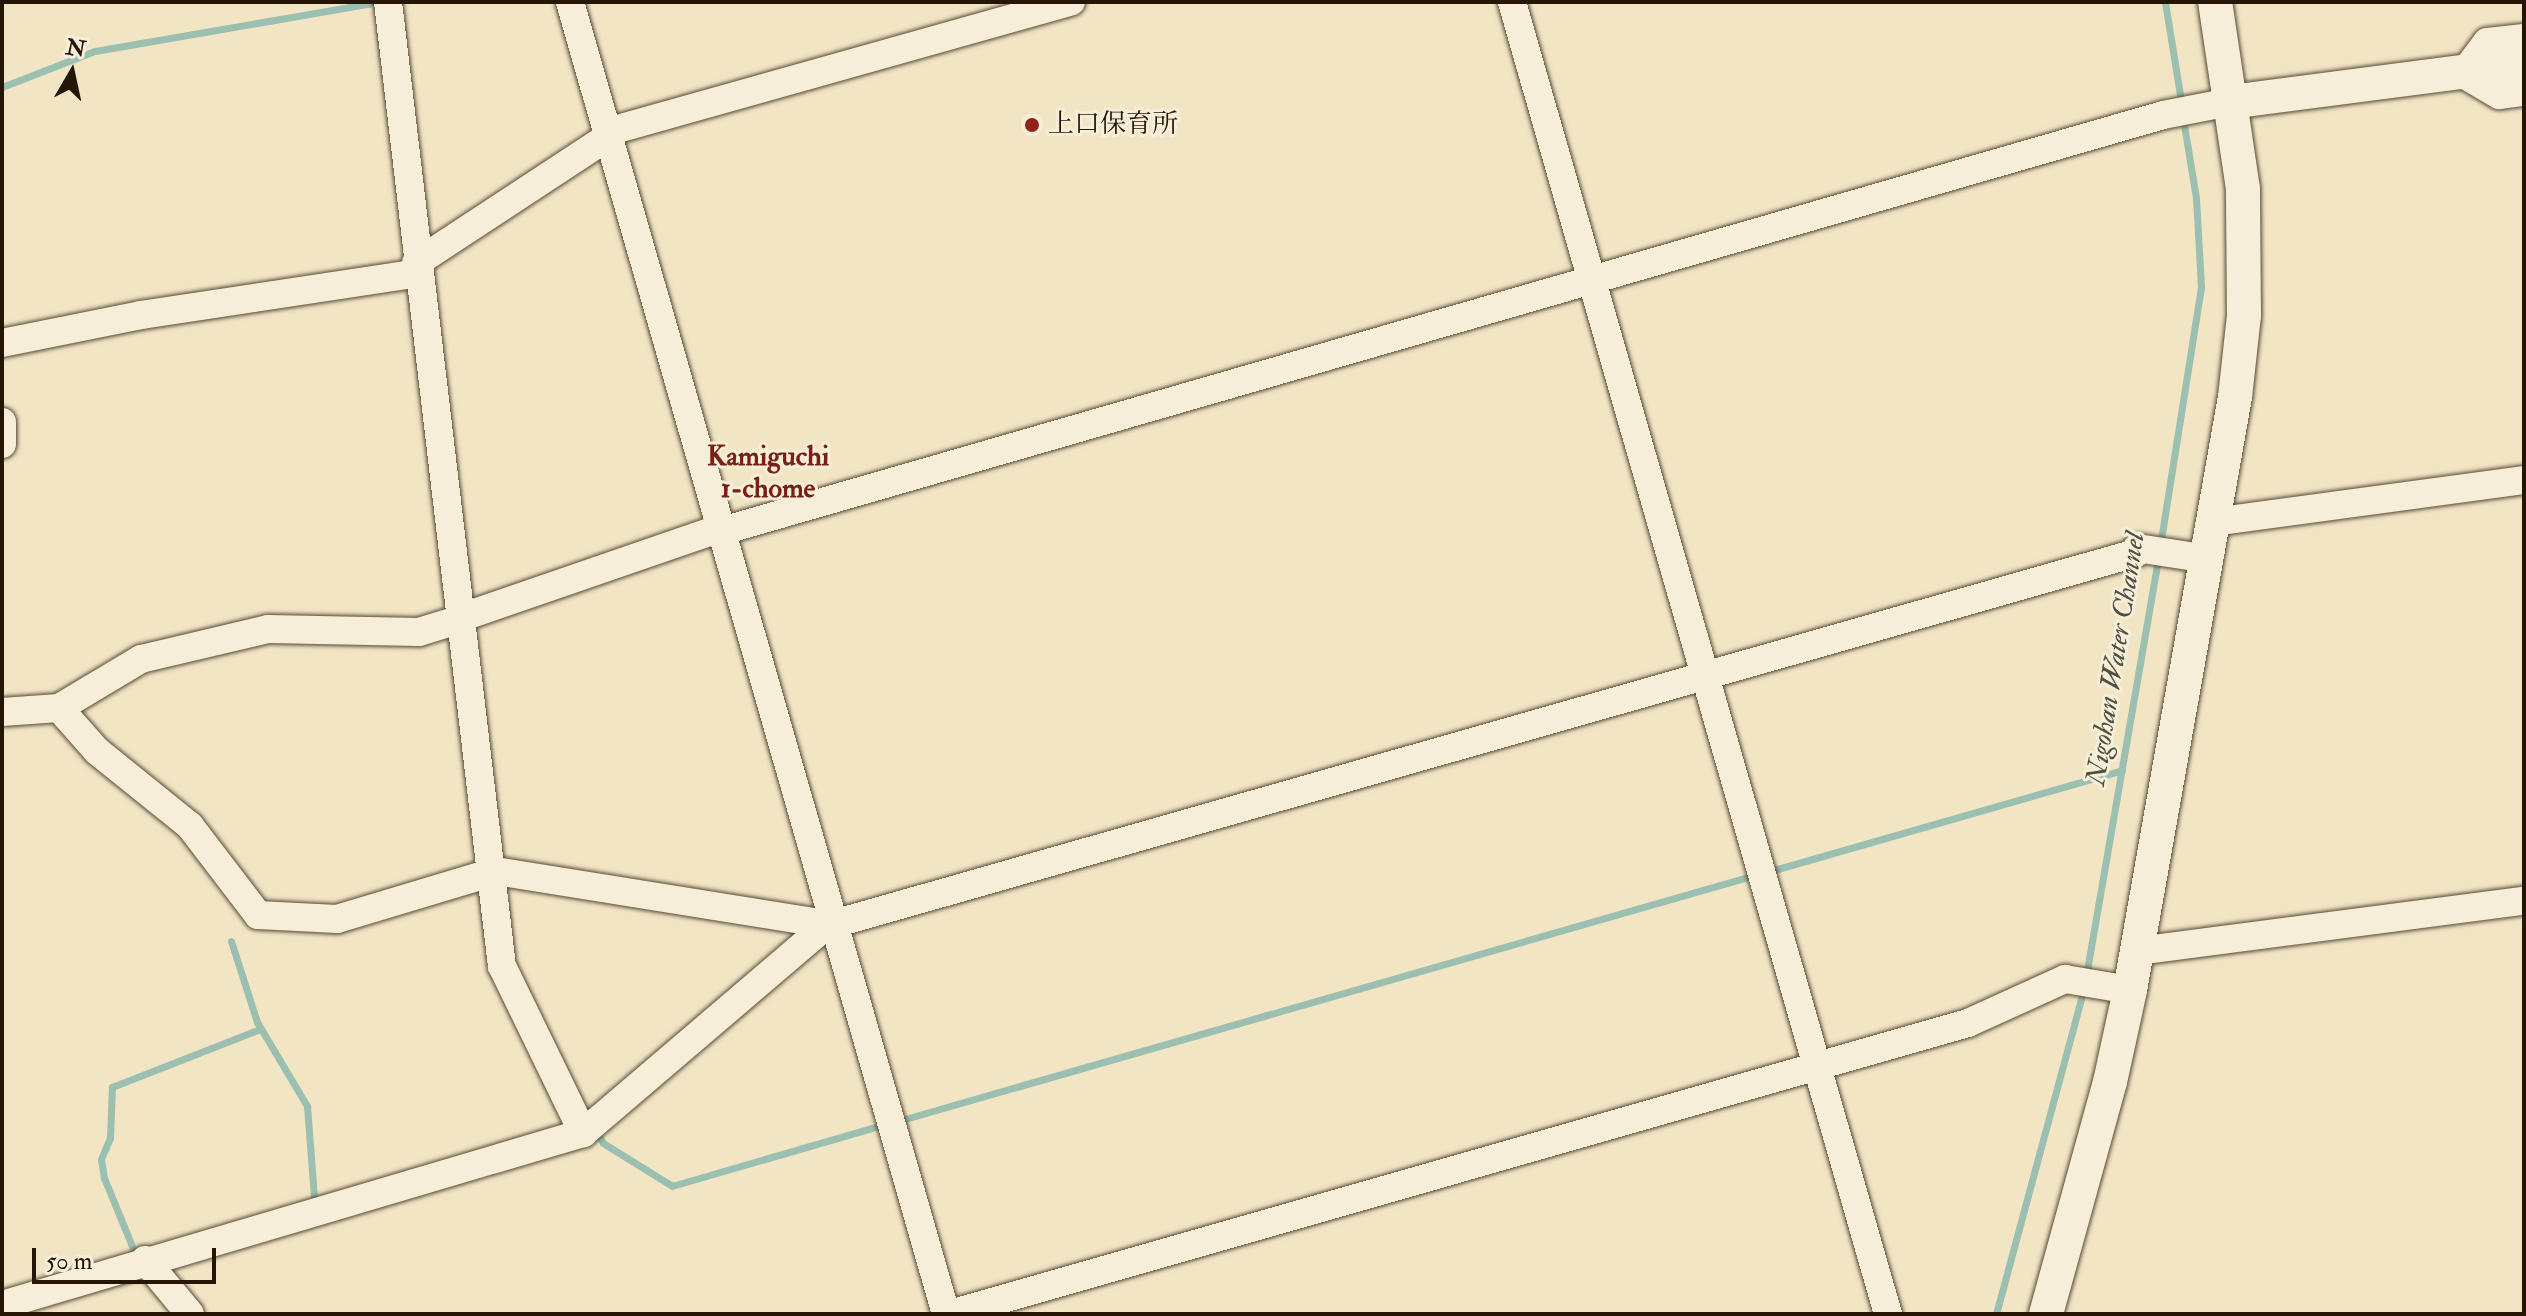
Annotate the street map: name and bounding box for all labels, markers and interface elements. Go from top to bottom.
north arrow [32,32,112,112]
text: N [64,33,88,64]
place label: 上口保育所 [1048,109,1178,141]
marker: 上口保育所 [1023,116,1041,134]
district label: Kamiguchi 1-chome [707,440,829,506]
water label: Nigohan Water Channel [2079,530,2153,788]
scale bar [36,1232,220,1282]
text: 50 m [46,1246,92,1277]

